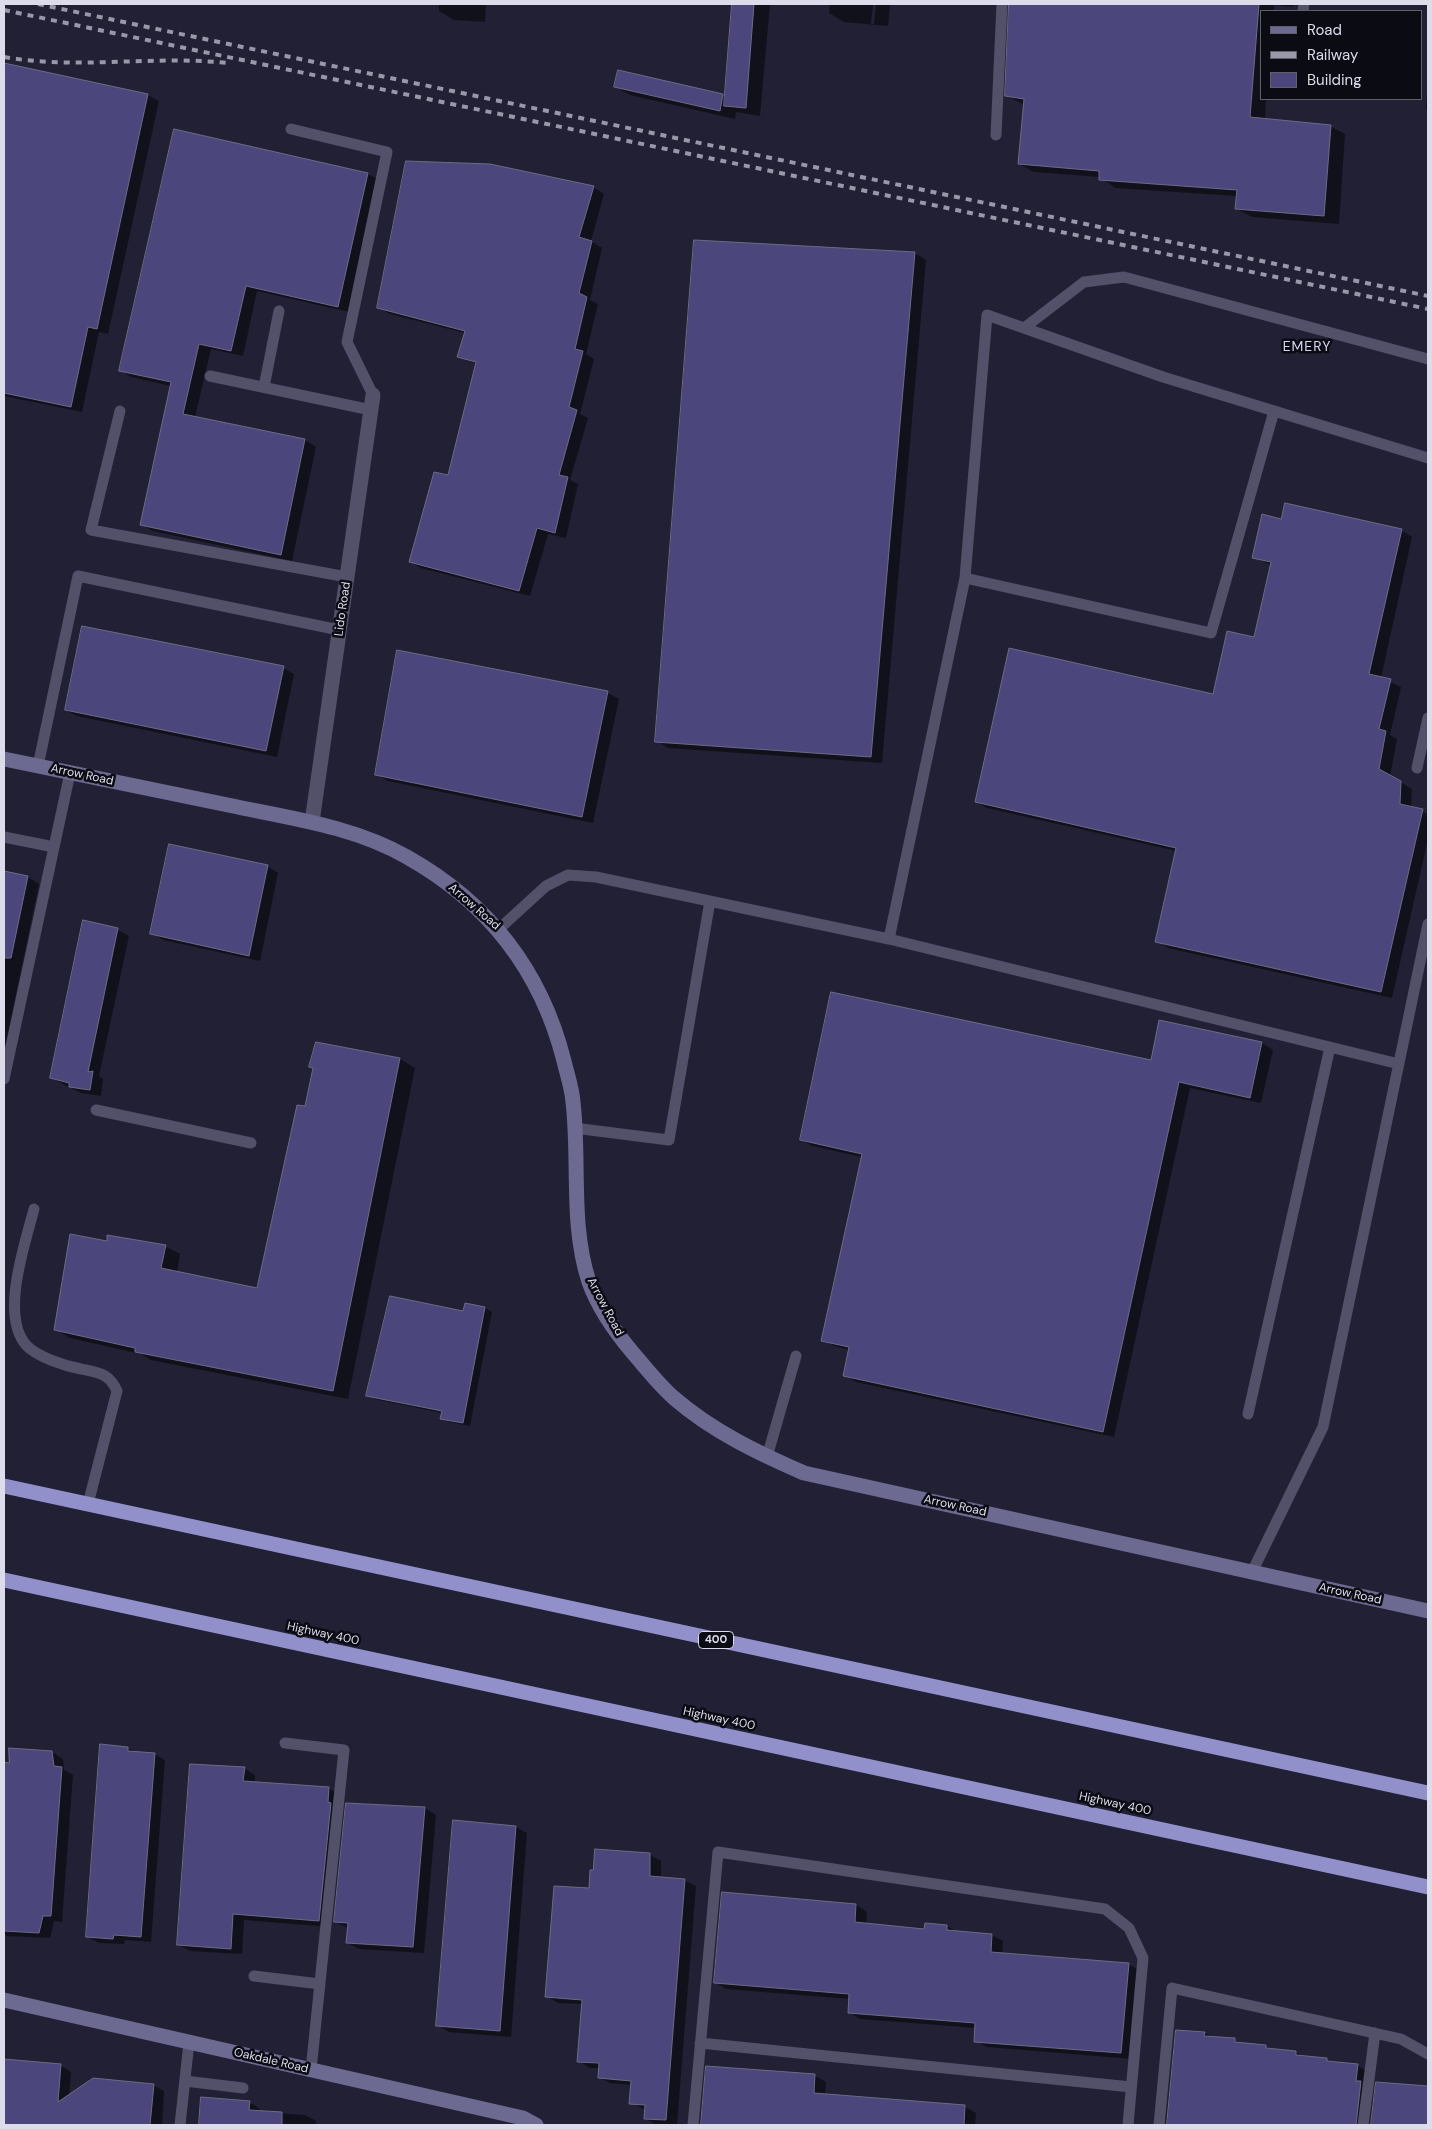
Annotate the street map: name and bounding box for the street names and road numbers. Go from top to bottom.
street label: Lido Road [332,581,354,637]
street label: Arrow Road [49,761,115,789]
street label: Arrow Road [445,881,503,933]
street label: Arrow Road [584,1275,626,1339]
street label: Arrow Road [922,1492,988,1520]
street label: Arrow Road [1317,1580,1383,1608]
street label: Highway 400 [286,1619,360,1649]
road number: 400 [698,1632,734,1648]
street label: Highway 400 [682,1704,756,1734]
street label: Highway 400 [1078,1789,1152,1819]
street label: Oakdale Road [232,2045,310,2077]

